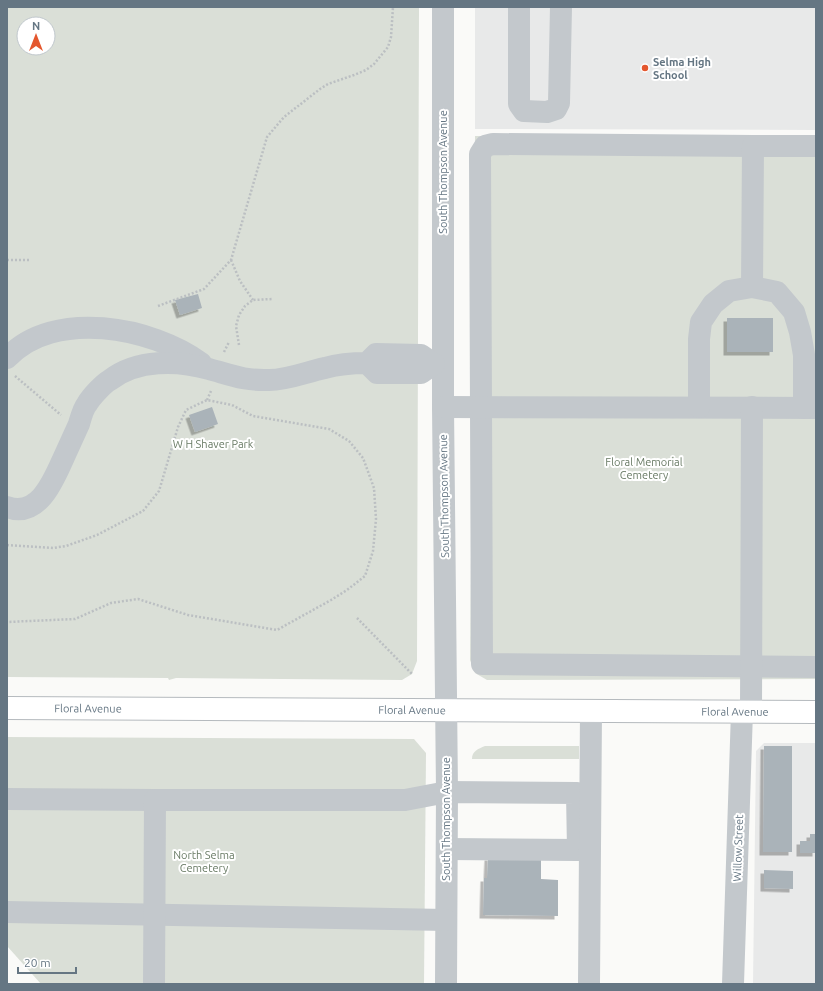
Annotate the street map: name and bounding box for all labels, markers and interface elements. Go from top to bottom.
north arrow [16,16,56,56]
text: N [32,20,40,32]
place label: Selma High School [653,56,711,81]
marker: Selma High School [640,63,650,73]
street label: South Thompson Avenue [437,110,449,234]
street label: South Thompson Avenue [437,434,451,558]
park label: W H Shaver Park [173,438,254,450]
park label: Floral Memorial Cemetery [605,456,683,481]
street label: Floral Avenue [54,702,122,715]
street label: Floral Avenue [378,704,446,716]
street label: Floral Avenue [701,705,769,718]
street label: South Thompson Avenue [440,757,452,881]
street label: Willow Street [731,814,745,882]
park label: North Selma Cemetery [173,849,235,874]
scale bar [18,949,76,975]
text: 20 m [24,956,51,969]

